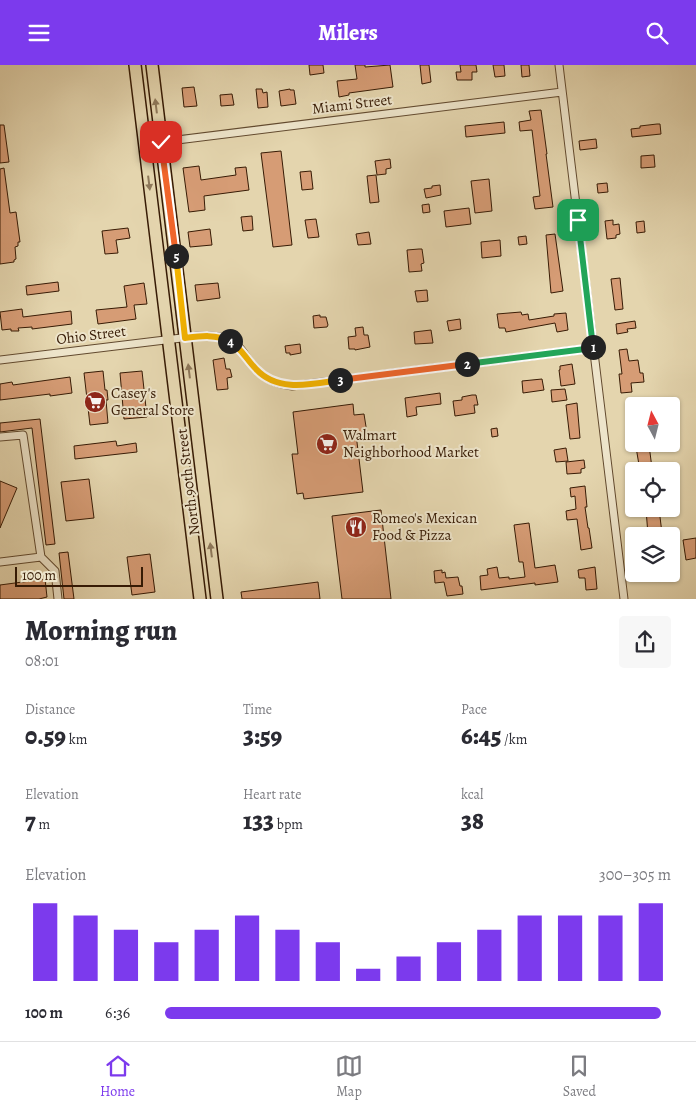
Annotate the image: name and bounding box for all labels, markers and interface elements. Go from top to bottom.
text: Milers [318,18,378,48]
icon: menu [25,19,53,47]
icon: search [643,19,671,47]
street label: Miami Street [311,89,393,119]
one-way arrow [152,98,160,114]
pin [140,121,182,163]
icon: check [147,128,175,156]
one-way arrow [145,175,153,191]
pin [557,199,599,241]
icon: arrive [564,206,592,234]
pin: 5 [164,243,188,269]
text: 5 [174,247,179,266]
street label: Ohio Street [55,321,127,349]
pin: 4 [218,329,242,353]
text: 4 [227,332,234,351]
pin: 1 [580,335,606,359]
text: 1 [591,338,596,357]
pin: 2 [454,351,480,377]
text: 2 [464,355,471,374]
one-way arrow [185,363,193,379]
pin: 3 [328,367,352,393]
text: 3 [337,371,344,390]
place label: Casey's General Store [111,383,195,420]
supermarket icon: Casey's General Store [83,390,107,414]
north arrow [625,397,680,453]
map controls [625,397,680,582]
place label: Walmart Neighborhood Market [342,425,479,462]
street label: North 90th Street [172,428,204,536]
supermarket icon: Walmart Neighborhood Market [315,432,339,456]
button: locate [625,462,680,517]
place label: Romeo's Mexican Food & Pizza [372,508,477,545]
restaurant icon: Romeo's Mexican Food & Pizza [344,515,368,539]
button: layers [625,527,680,582]
one-way arrow [207,542,215,558]
scale bar [15,563,142,587]
text: 100 m [22,566,56,585]
text: Morning run [25,612,177,650]
button: share [619,616,671,668]
text: 08:01 [25,650,59,672]
text: Distance [25,700,75,719]
text: Time [243,700,272,719]
text: Pace [461,700,487,719]
text: 0.59 [25,719,66,753]
text: 3:59 [243,719,282,753]
text: 6:45 [461,719,501,753]
text: km [66,730,87,749]
text: /km [501,730,527,749]
text: Elevation [25,785,79,804]
text: Heart rate [243,785,301,804]
text: kcal [461,785,483,804]
text: 7 [25,804,36,838]
text: 133 [243,804,274,838]
text: 38 [461,804,484,838]
text: m [36,815,50,834]
text: bpm [274,815,303,834]
text: Elevation [25,864,86,886]
text: 300–305 m [599,864,671,886]
text: 100 m [25,1002,63,1024]
text: 6:36 [105,1002,130,1024]
tab: Home [100,1052,135,1101]
tab: Map [335,1052,363,1101]
tab: Saved [563,1052,596,1101]

